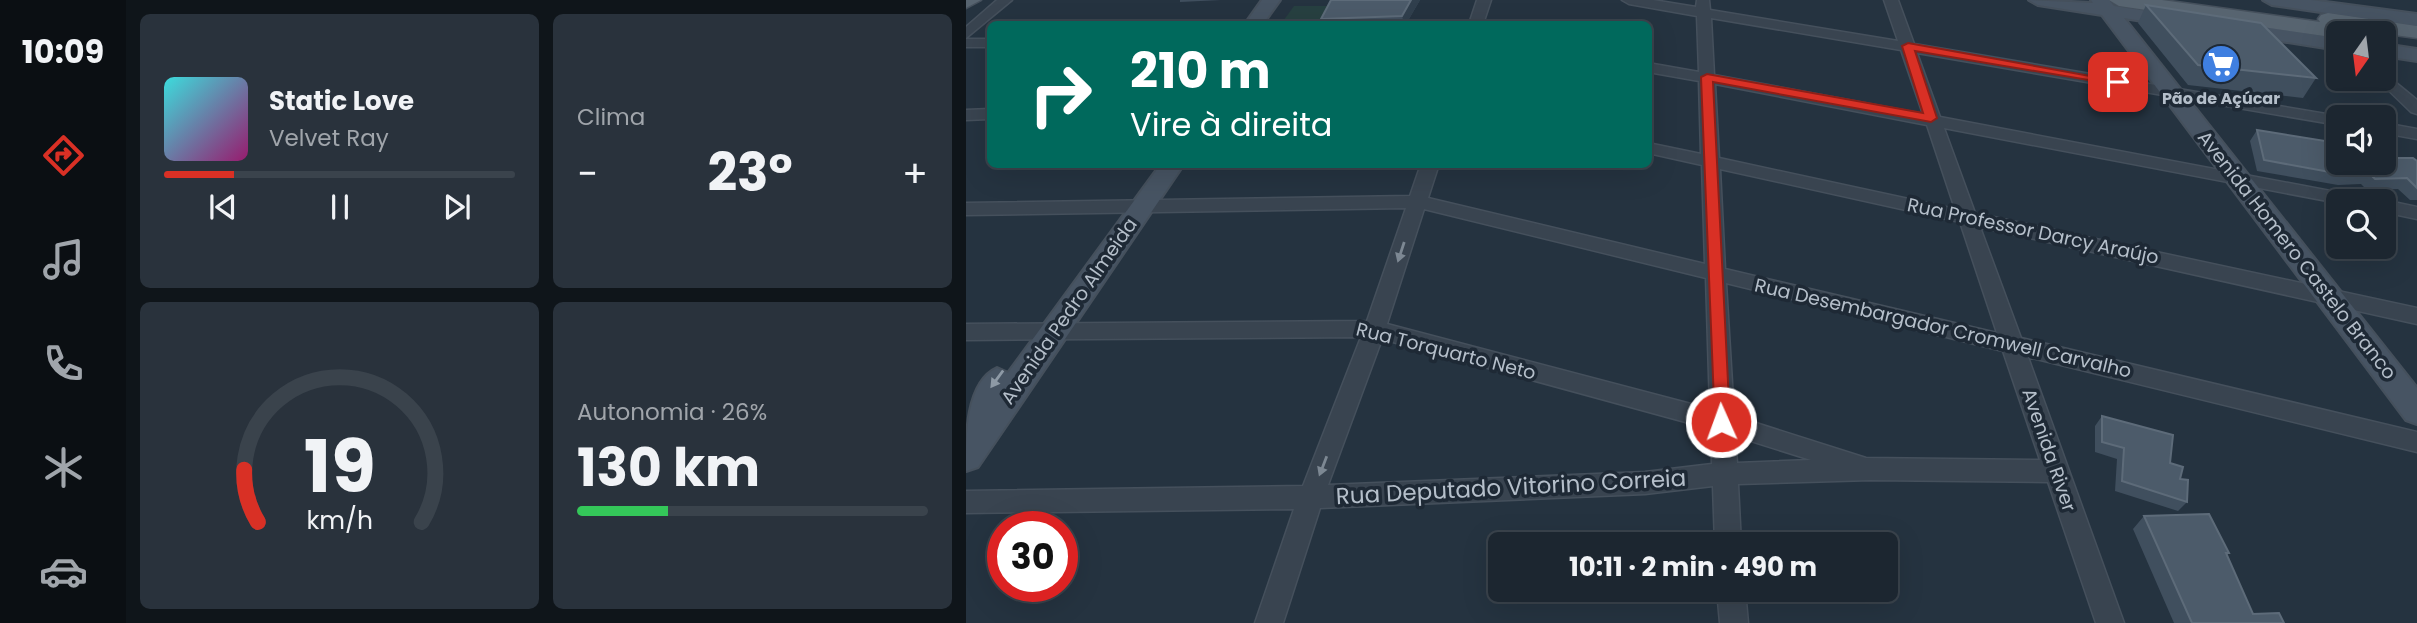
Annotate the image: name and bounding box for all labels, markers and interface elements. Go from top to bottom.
north arrow [2326,21,2396,91]
map controls [2326,21,2396,259]
text: 10:09 [22,29,104,74]
text: 210 m [1130,37,1271,105]
supermarket icon: Pão de Açúcar [2200,43,2242,85]
icon: right [1015,49,1106,140]
pin [2088,52,2148,112]
icon: arrive [2099,63,2137,101]
text: Static Love [269,83,414,119]
place label: Pão de Açúcar [2162,87,2280,110]
text: Clima [577,101,645,133]
text: Vire à direita [1130,102,1332,147]
button: sound [2326,105,2396,175]
text: Velvet Ray [269,122,389,154]
street label: Avenida Homero Castelo Branco [2191,125,2403,385]
icon: directions [39,131,88,180]
text: 23° [707,136,793,209]
text: − [577,147,598,200]
text: + [902,147,928,200]
icon: previous [204,188,242,226]
icon: pause [321,188,359,226]
icon: next [438,188,476,226]
button: search [2326,189,2396,259]
street label: Rua Professor Darcy Araújo [1905,191,2161,271]
street label: Avenida Pedro Almeida [994,212,1144,410]
icon: music [39,235,88,284]
one-way arrow [1395,242,1406,263]
street label: Rua Desembargador Cromwell Carvalho [1752,271,2134,385]
street label: Rua Torquarto Neto [1353,316,1539,386]
icon: phone [39,339,88,388]
one-way arrow [990,370,1004,388]
position arrow [1684,385,1758,459]
street label: Avenida River [2015,385,2083,515]
text: Autonomia · 26% [577,396,767,428]
text: 19 [303,416,376,517]
text: 130 km [577,431,760,504]
icon: climate [39,443,88,492]
one-way arrow [1317,456,1328,477]
street label: Rua Deputado Vitorino Correia [1335,462,1687,512]
text: km/h [306,502,373,537]
speed limit sign: 30 [987,511,1078,602]
icon: car [39,547,88,596]
text: 10:11 · 2 min · 490 m [1569,549,1817,585]

